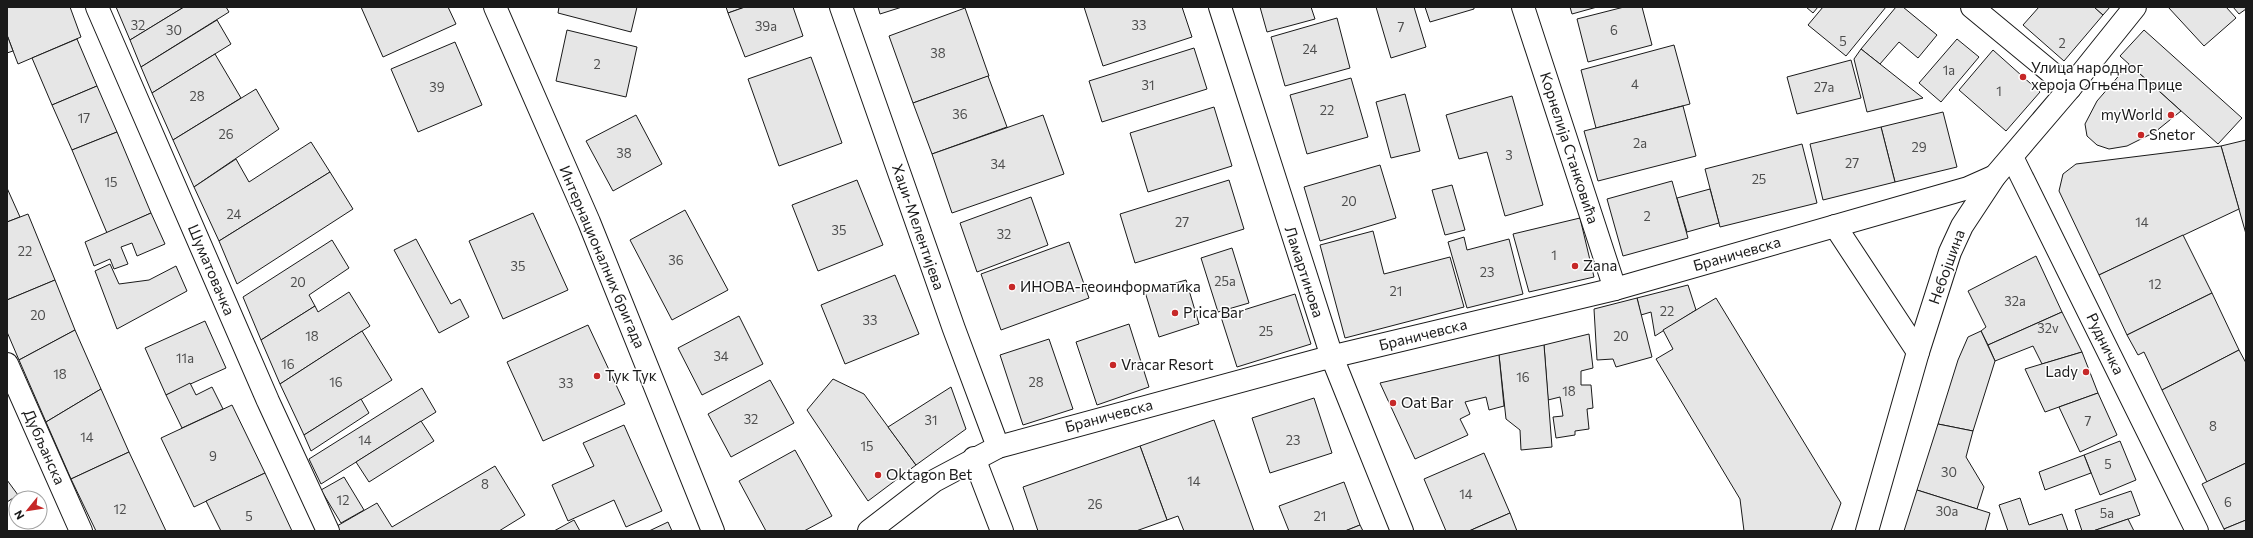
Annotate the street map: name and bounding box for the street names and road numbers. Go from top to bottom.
street label: Корнелија Станковића [1537,70,1603,226]
street label: Хаџи-Мелентијева [889,161,949,292]
street label: Интернационалних бригада [556,163,650,351]
street label: Шуматовачка [185,221,239,318]
street label: Ламартинова [1282,224,1328,320]
street label: Небојшина [1924,227,1968,307]
street label: Браничевска [1691,232,1783,274]
street label: Рудничка [2083,310,2129,377]
street label: Браничевска [1377,314,1469,354]
street label: Браничевска [1063,395,1155,435]
street label: Дубљанска [20,406,70,487]

